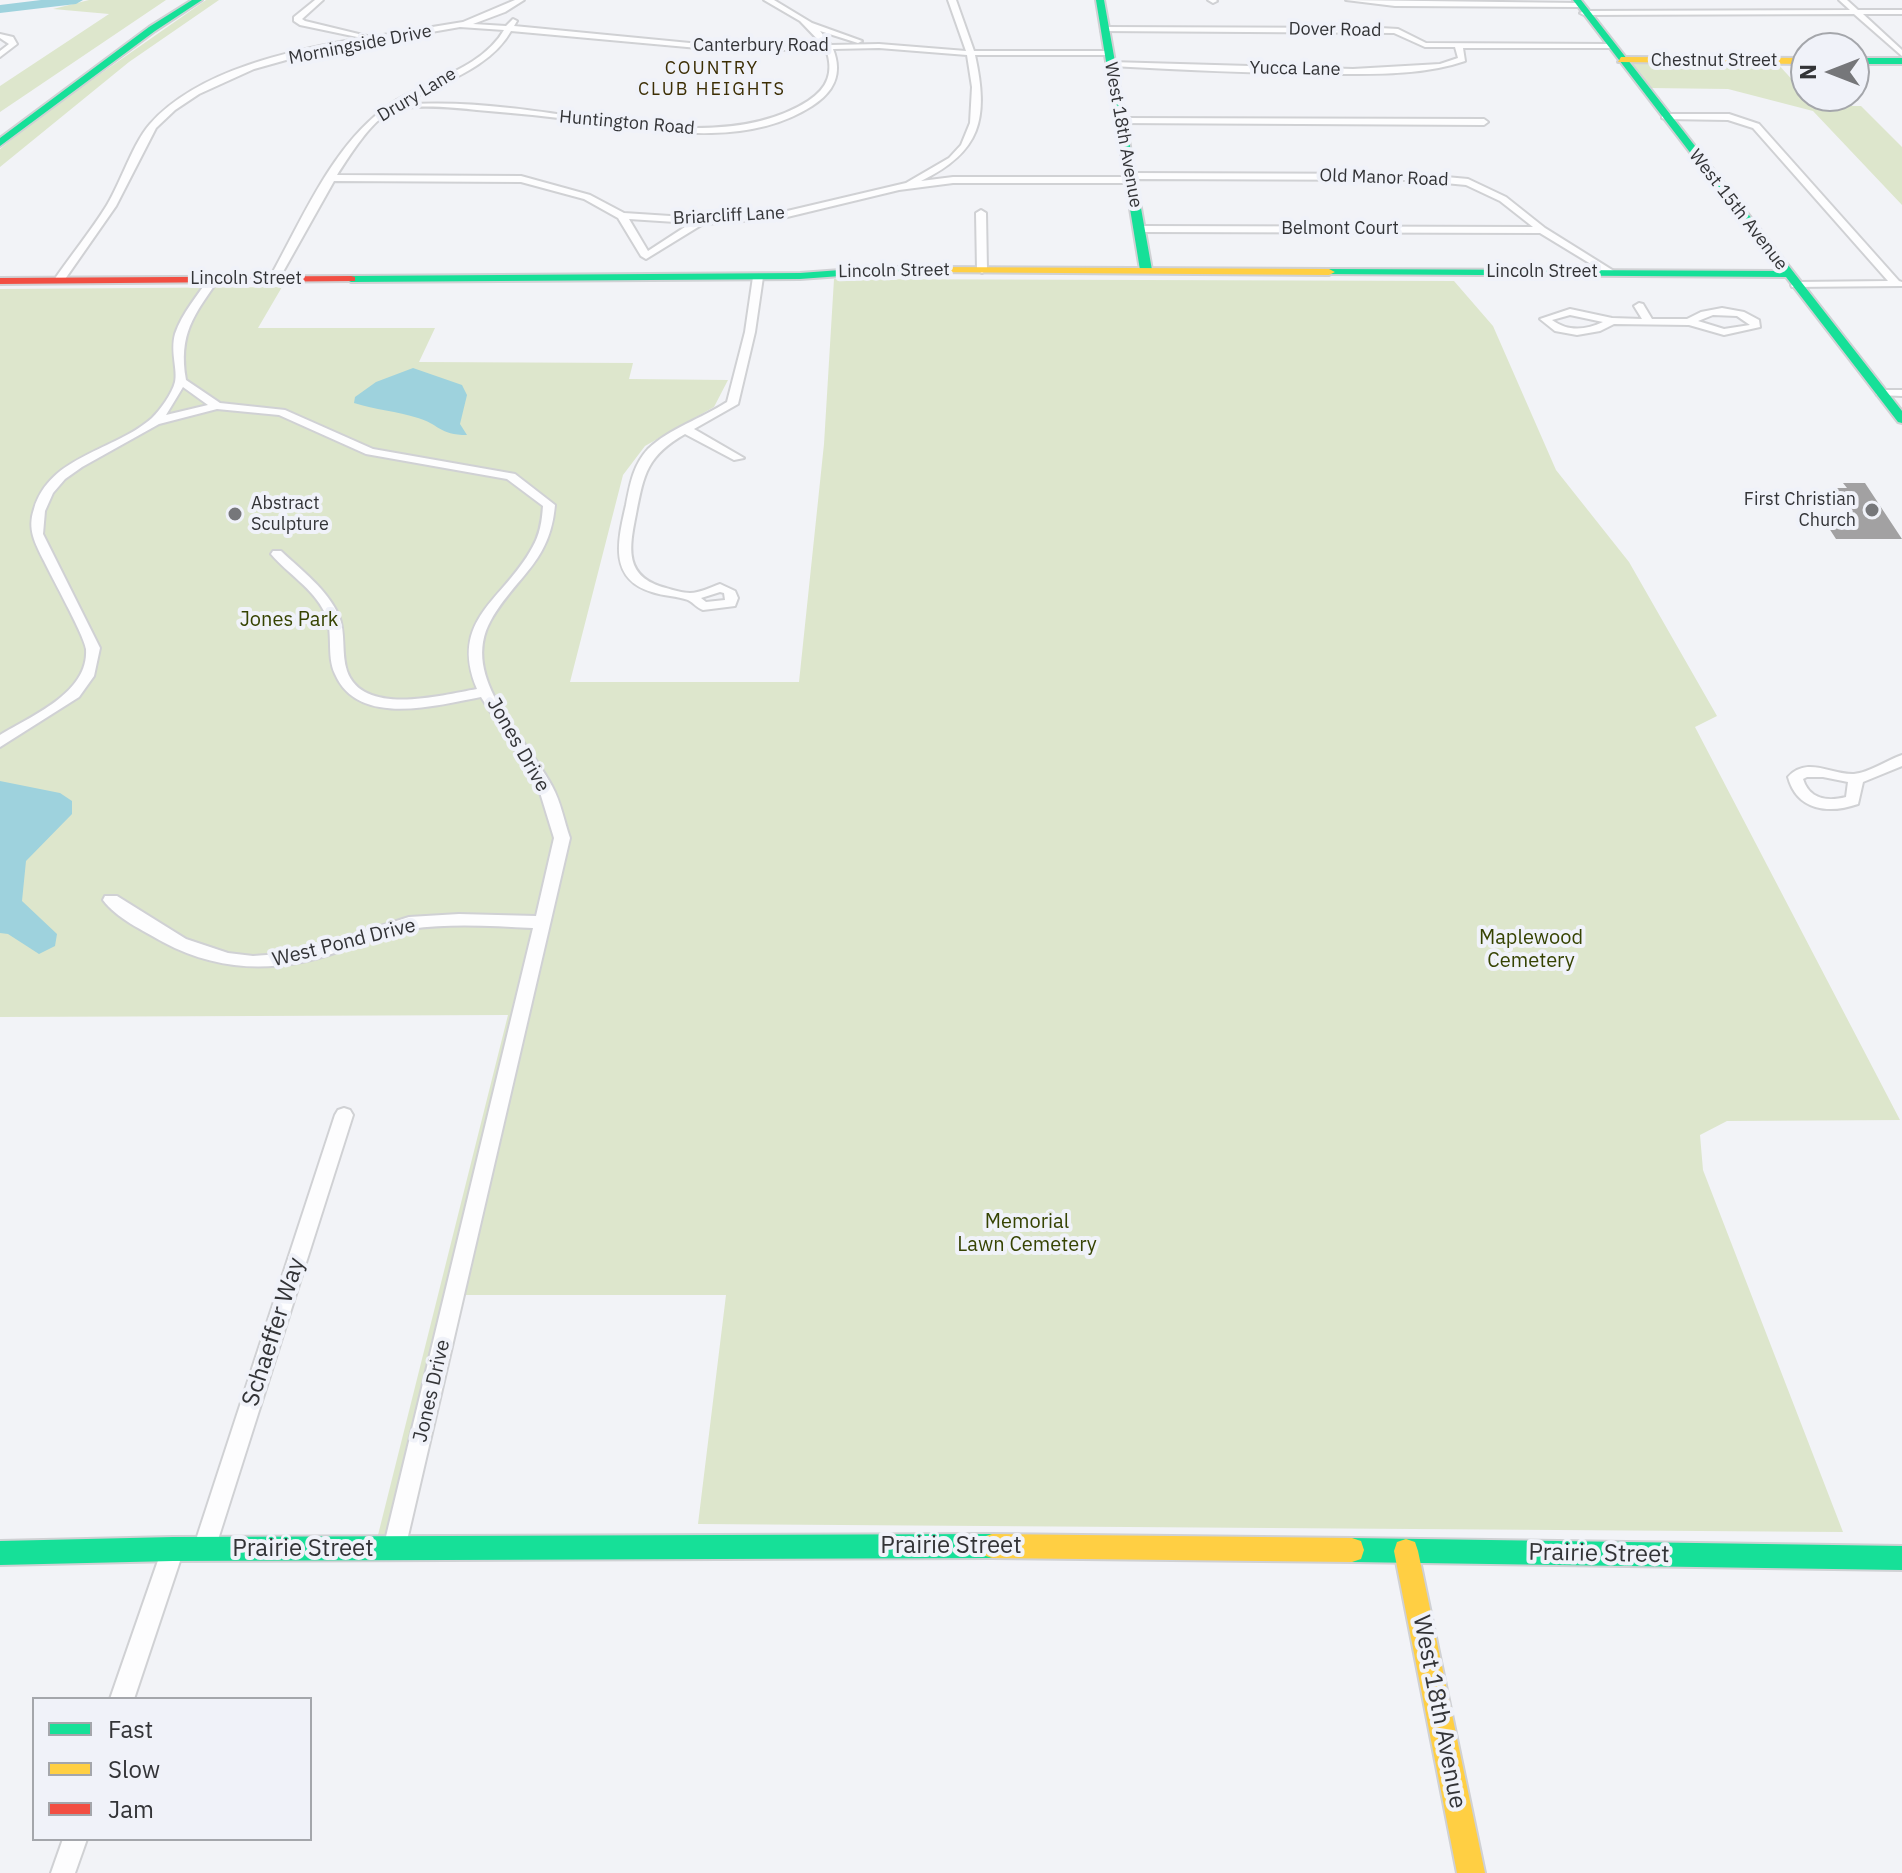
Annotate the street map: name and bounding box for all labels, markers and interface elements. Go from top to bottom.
street label: Dover Road [1288,18,1382,42]
street label: Morningside Drive [287,21,433,69]
north arrow [1790,32,1870,112]
street label: Canterbury Road [693,35,829,57]
street label: Chestnut Street [1651,50,1777,72]
street label: Yucca Lane [1249,57,1341,81]
district label: COUNTRY CLUB HEIGHTS [638,58,786,100]
street label: West 18th Avenue [1100,61,1146,209]
street label: Drury Lane [374,63,460,127]
text: N [1793,64,1822,80]
street label: Huntington Road [558,106,696,140]
street label: West 15th Avenue [1684,145,1792,275]
street label: Old Manor Road [1319,165,1449,191]
street label: Briarcliff Lane [672,202,786,230]
street label: Belmont Court [1281,218,1399,240]
street label: Lincoln Street [838,259,950,283]
street label: Lincoln Street [1486,261,1598,283]
street label: Lincoln Street [190,268,302,290]
place label: First Christian Church [1744,489,1856,532]
place label: Abstract Sculpture [251,493,329,536]
marker: First Christian Church [1863,501,1881,519]
marker: Abstract Sculpture [226,505,244,523]
park label: Jones Park [240,608,338,632]
street label: Jones Drive [481,694,555,796]
street label: West Pond Drive [270,914,418,972]
park label: Maplewood Cemetery [1479,926,1583,973]
park label: Memorial Lawn Cemetery [957,1210,1097,1257]
street label: Schaeffer Way [236,1254,312,1410]
street label: Jones Drive [409,1337,455,1445]
street label: Prairie Street [880,1532,1022,1560]
street label: Prairie Street [232,1535,374,1563]
street label: Prairie Street [1528,1538,1670,1570]
street label: West 18th Avenue [1406,1613,1472,1811]
legend [32,1697,312,1841]
text: Fast [108,1713,153,1745]
text: Slow [108,1753,160,1785]
text: Jam [108,1793,154,1825]

